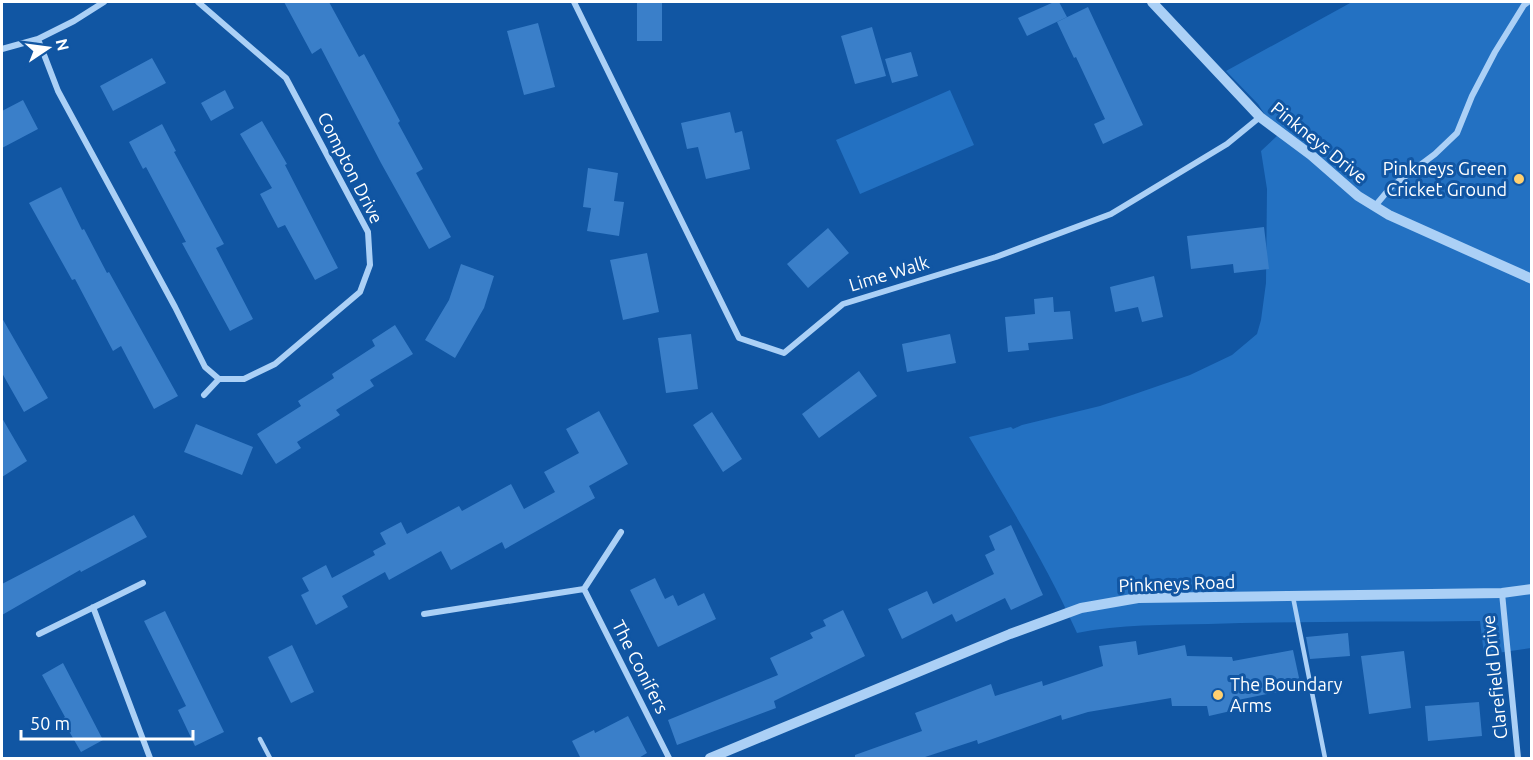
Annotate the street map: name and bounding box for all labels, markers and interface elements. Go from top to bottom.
north arrow [18,18,78,78]
text: N [53,37,73,52]
street label: Pinkneys Drive [1268,97,1372,187]
street label: Compton Drive [314,109,388,226]
place label: Pinkneys Green Cricket Ground [1383,158,1507,199]
marker: Pinkneys Green Cricket Ground [1512,172,1526,186]
street label: Lime Walk [846,251,931,295]
street label: Pinkneys Road [1118,571,1236,595]
street label: Clarefield Drive [1478,614,1510,740]
street label: The Conifers [609,617,673,717]
place label: The Boundary Arms [1230,674,1343,715]
marker: The Boundary Arms [1211,688,1225,702]
scale bar [21,703,194,741]
text: 50 m [30,713,70,733]

